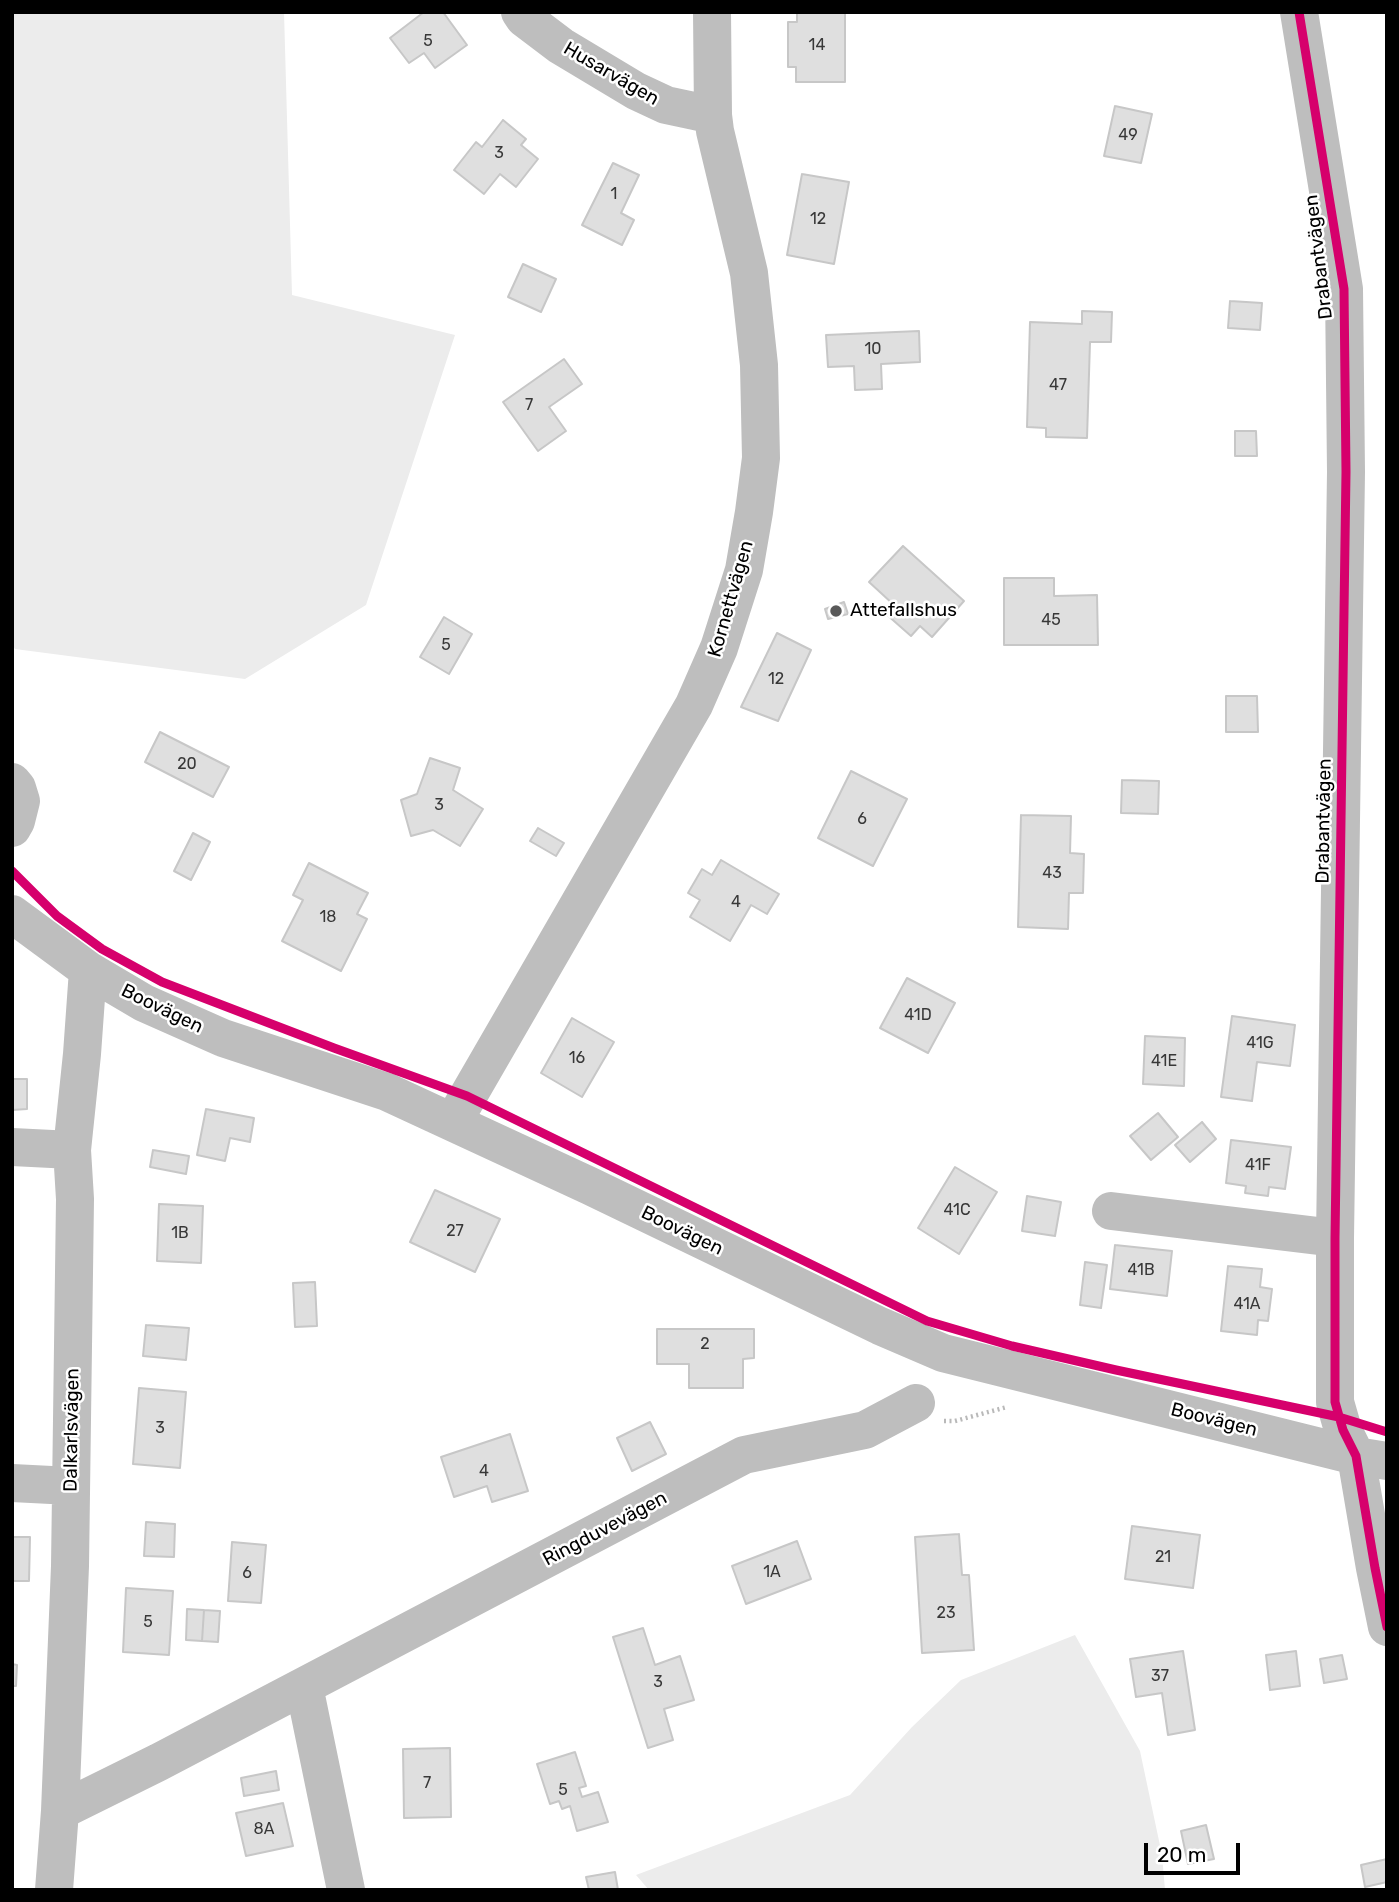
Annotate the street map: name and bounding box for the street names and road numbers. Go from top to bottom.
street label: Husarvägen [559,37,663,111]
street label: Drabantvägen [1300,193,1338,321]
street label: Kornettvägen [703,538,759,660]
street label: Drabantvägen [1312,758,1336,884]
street label: Boovägen [117,979,207,1039]
street label: Boovägen [637,1201,727,1261]
street label: Dalkarlsvägen [60,1368,84,1492]
street label: Boovägen [1168,1398,1260,1442]
street label: Ringduvevägen [539,1487,671,1571]

